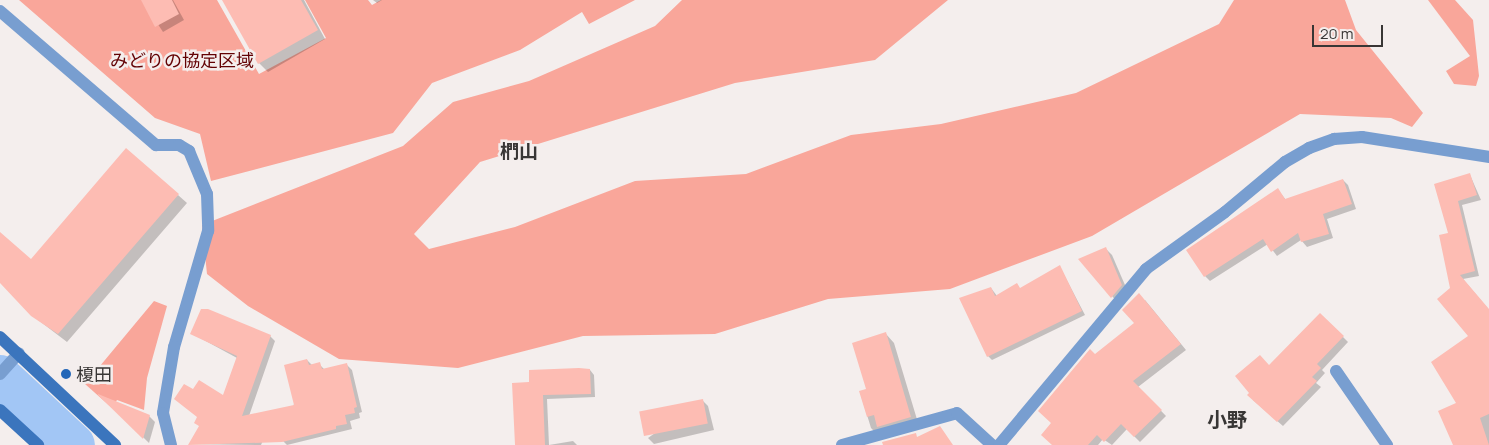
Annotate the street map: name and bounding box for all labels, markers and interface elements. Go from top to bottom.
scale bar [1314,15,1385,47]
text: 20 m [1320,23,1353,44]
park label: みどりの協定区域 [110,49,254,71]
district label: 椚山 [500,141,538,163]
place label: 榎田 [76,363,112,385]
marker: 榎田 [60,368,72,380]
district label: 小野 [1207,407,1247,431]

